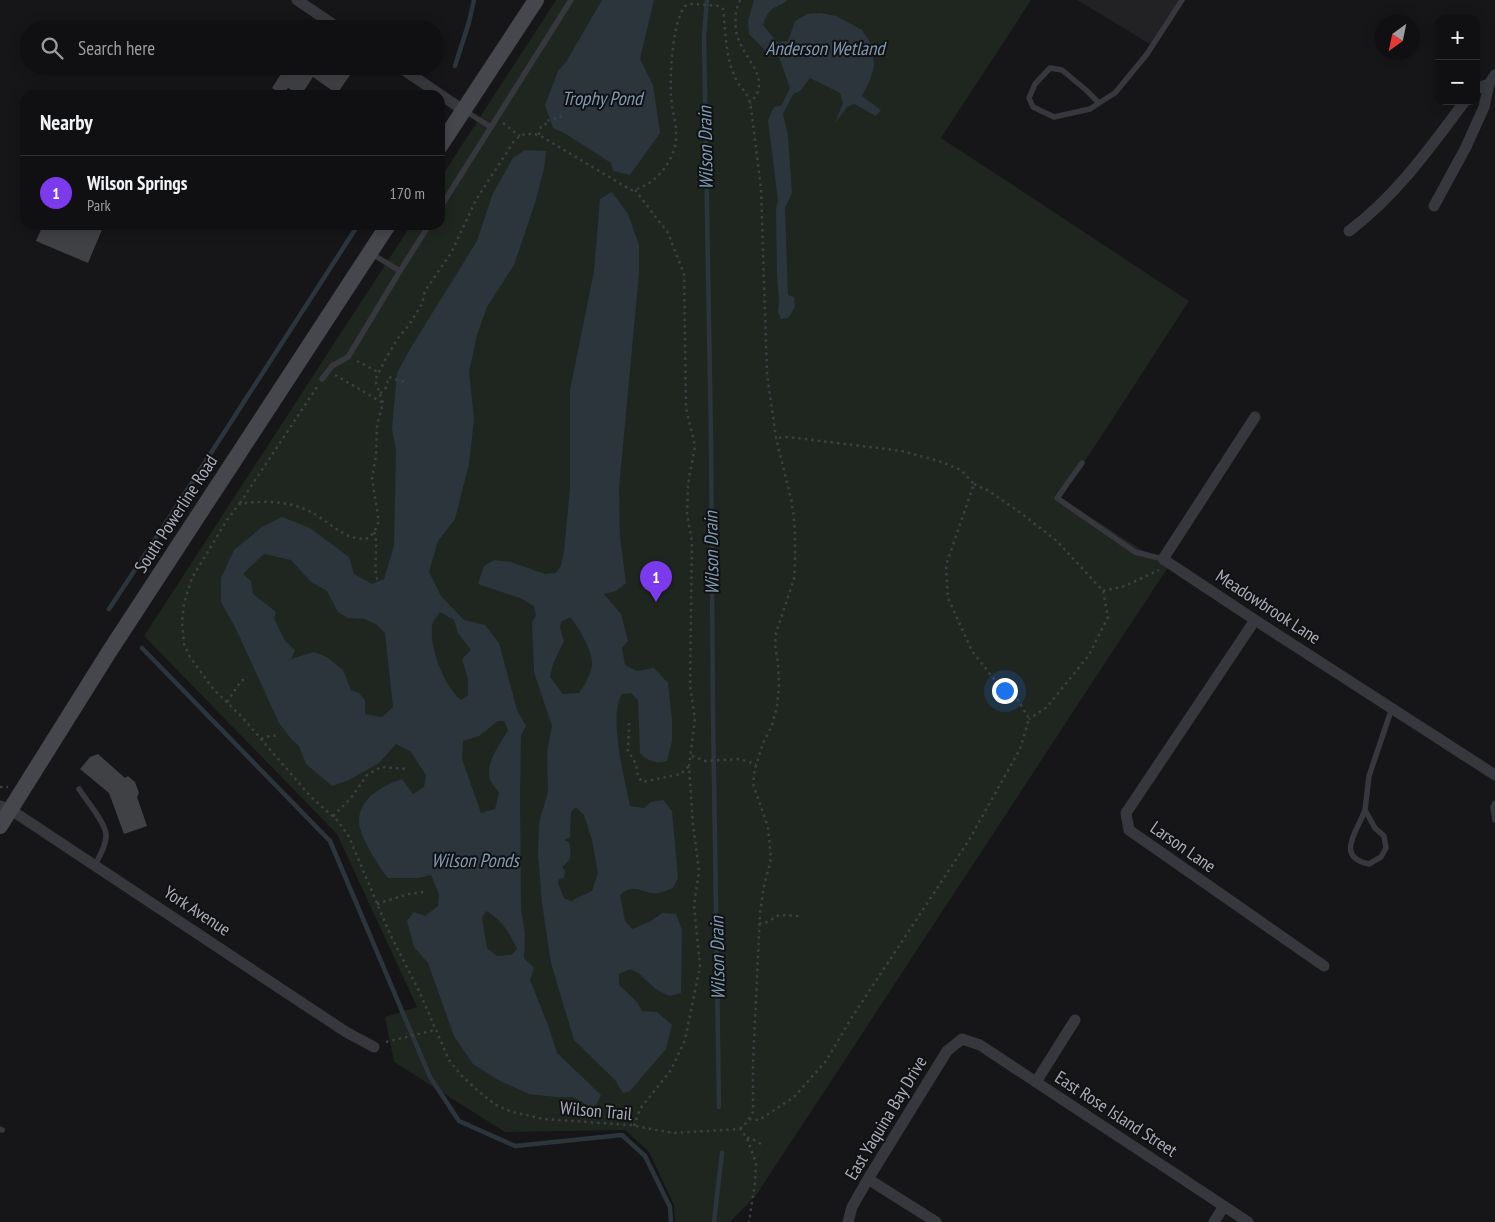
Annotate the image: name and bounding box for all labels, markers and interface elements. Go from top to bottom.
north arrow [1375,15,1420,60]
map controls [1435,15,1480,105]
button: + [1435,15,1480,60]
search box [20,20,445,75]
icon: search [38,34,66,62]
text: Search here [78,36,155,60]
water label: Anderson Wetland [765,36,887,60]
button: − [1435,60,1480,105]
water label: Trophy Pond [562,86,645,110]
water label: Wilson Drain [692,104,718,190]
text: Nearby [40,109,93,136]
text: Wilson Springs [87,171,187,195]
text: 1 [52,183,60,203]
text: 170 m [390,183,425,203]
text: Park [87,195,111,215]
street label: South Powerline Road [129,450,222,577]
water label: Wilson Drain [698,509,724,595]
pin: 1 [640,561,672,602]
street label: Meadowbrook Lane [1211,564,1325,649]
your location [992,678,1018,704]
street label: Larson Lane [1146,816,1220,877]
water label: Wilson Ponds [431,848,520,872]
street label: York Avenue [160,881,235,941]
water label: Wilson Drain [704,914,730,1000]
street label: East Yaquina Bay Drive [840,1052,932,1184]
street label: East Rose Island Street [1051,1065,1182,1162]
street label: Wilson Trail [559,1096,634,1125]

